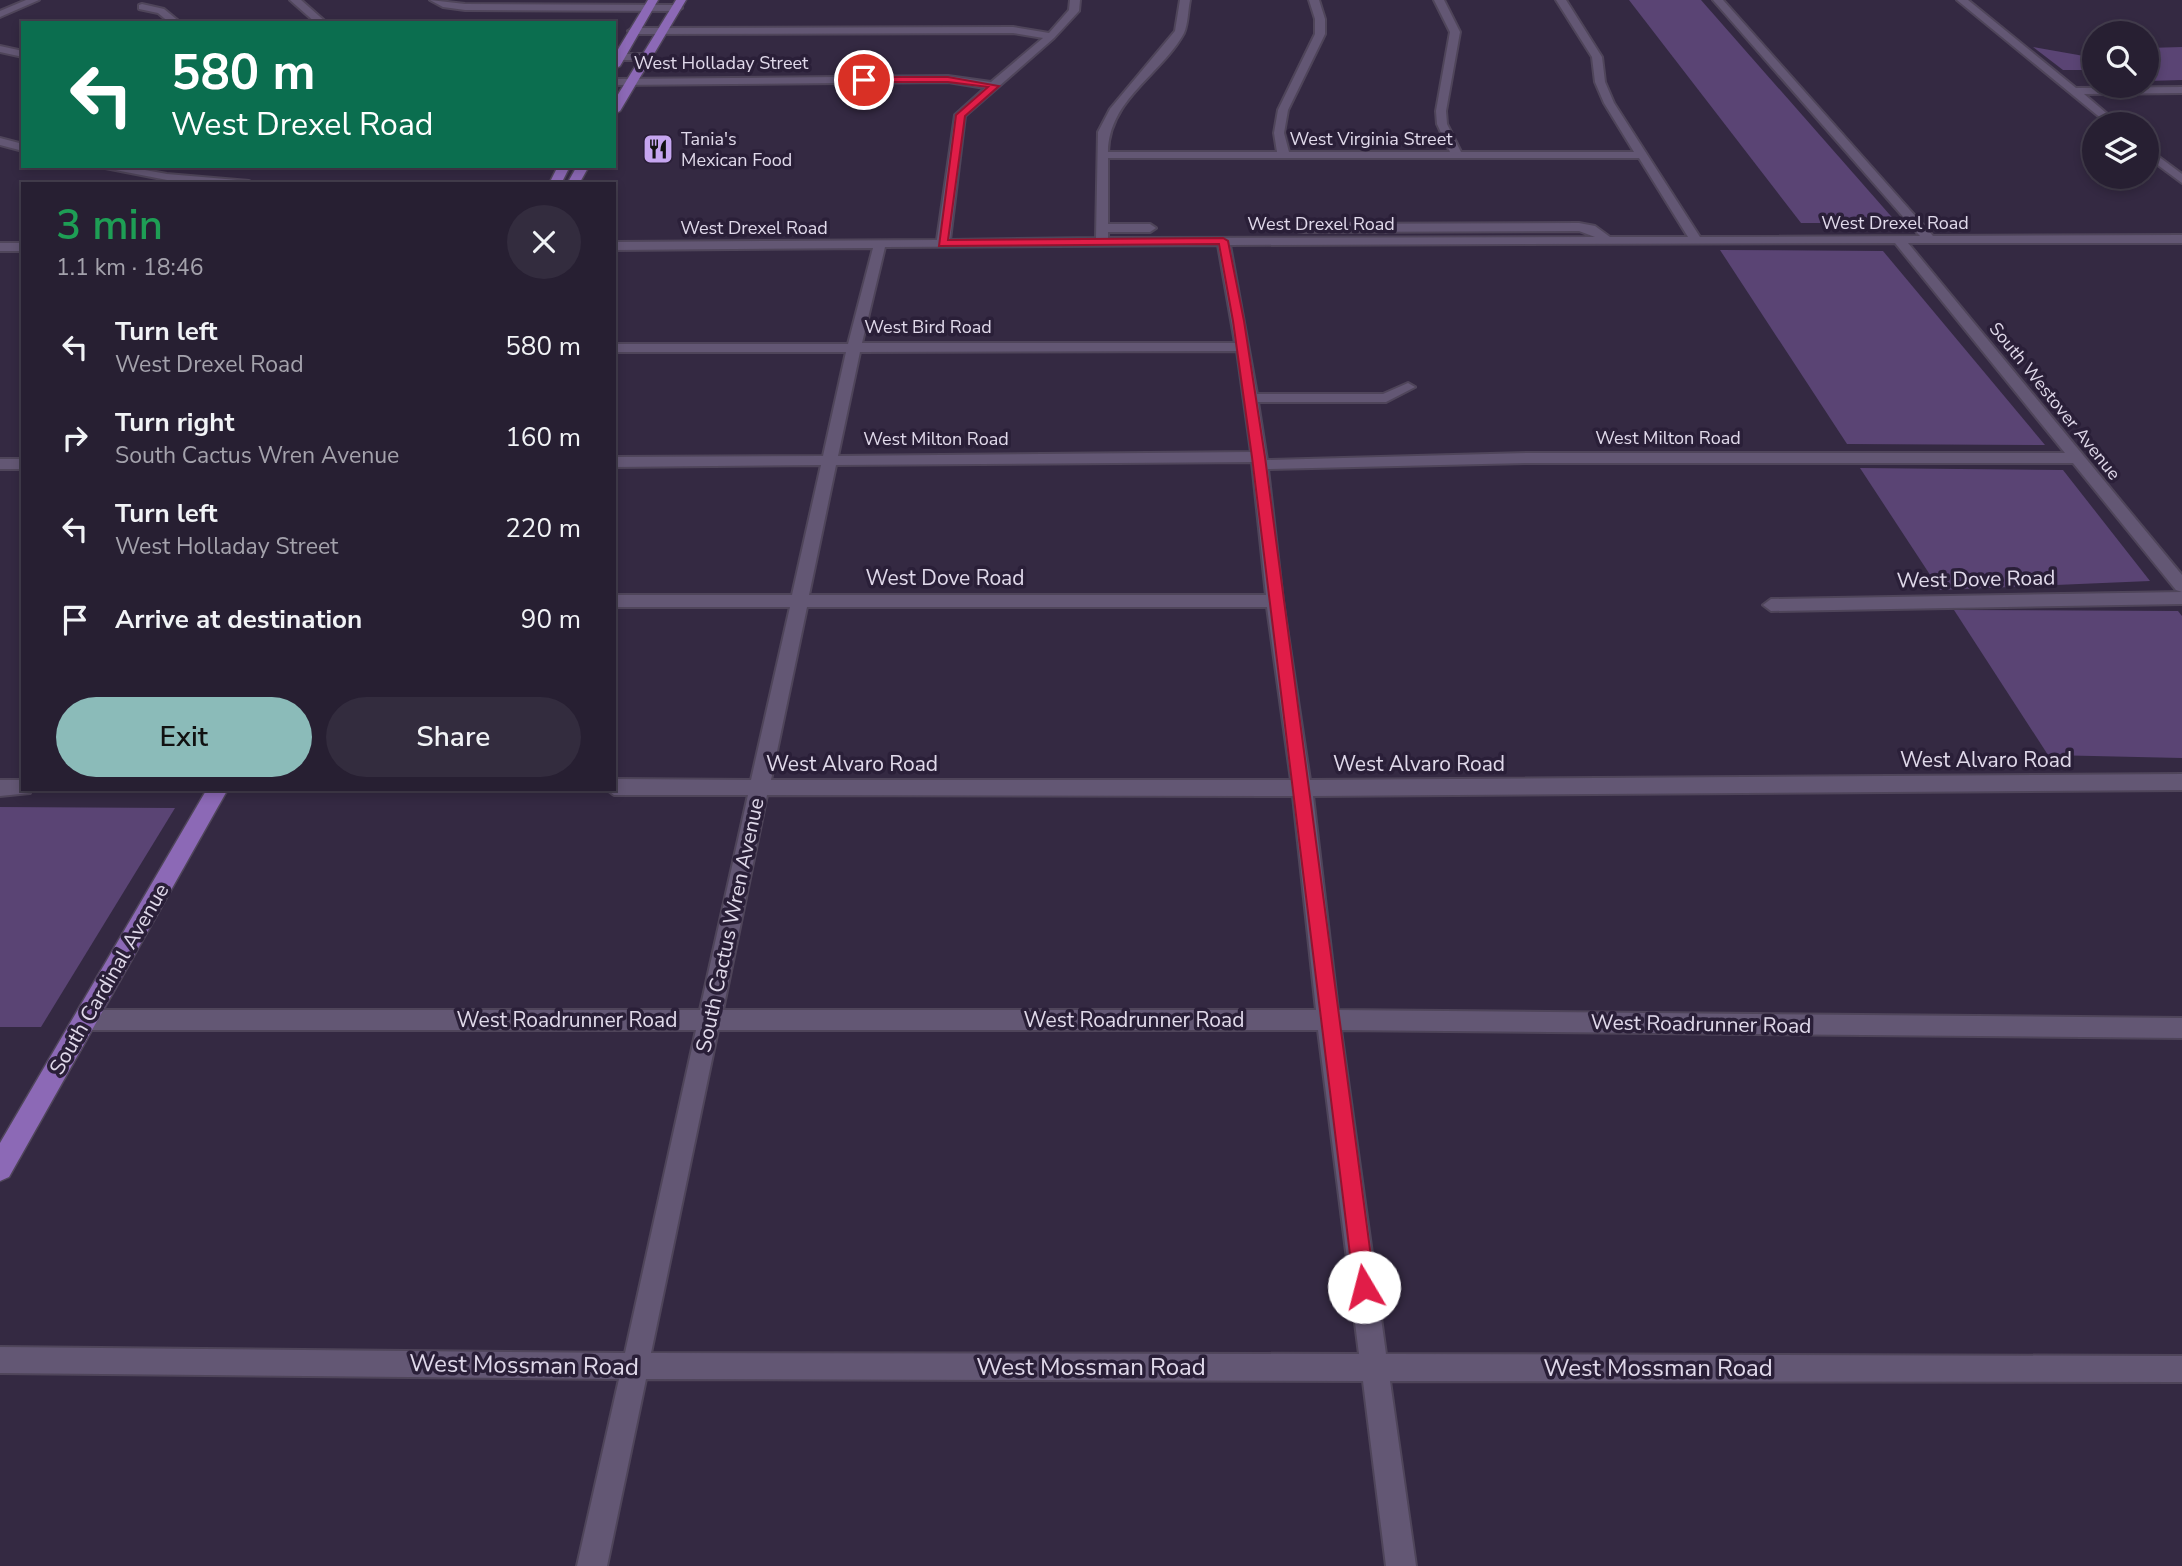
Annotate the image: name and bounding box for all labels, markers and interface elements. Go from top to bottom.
map controls [2082,21,2159,189]
button: search [2082,21,2159,98]
text: 580 m [171,39,315,106]
icon: left [56,49,147,140]
pin [834,50,894,110]
street label: West Holladay Street [634,51,809,75]
icon: arrive [845,61,883,99]
text: West Drexel Road [171,103,434,146]
button: layers [2082,112,2159,189]
place label: Tania's Mexican Food [681,127,792,172]
street label: West Virginia Street [1289,127,1453,151]
restaurant icon: Tania's Mexican Food [641,132,675,166]
text: 3 min [56,197,163,254]
button: close [507,205,581,279]
street label: West Drexel Road [1821,211,1969,235]
street label: West Drexel Road [1247,212,1395,236]
street label: West Drexel Road [680,216,828,240]
text: 1.1 km · 18:46 [56,252,203,283]
text: Turn left [115,314,218,349]
street label: West Bird Road [864,315,992,339]
street label: South Westover Avenue [1984,317,2126,485]
icon: left [56,328,94,366]
text: 580 m [505,329,581,364]
text: West Drexel Road [115,349,304,380]
text: Turn right [115,405,234,440]
icon: right [56,419,94,457]
text: 160 m [505,420,581,455]
street label: West Milton Road [1595,426,1741,450]
street label: West Milton Road [863,427,1009,451]
text: South Cactus Wren Avenue [115,440,399,471]
text: Turn left [115,496,218,531]
icon: left [56,510,94,548]
text: 220 m [505,511,581,546]
text: West Holladay Street [115,531,338,562]
street label: West Dove Road [866,564,1025,592]
street label: West Dove Road [1896,564,2056,594]
icon: arrive [56,601,94,639]
text: Arrive at destination [115,602,362,637]
text: 90 m [521,602,581,637]
button: Exit [56,697,312,777]
button: Share [326,697,581,777]
street label: West Alvaro Road [1900,746,2072,774]
street label: West Alvaro Road [766,750,938,778]
street label: West Alvaro Road [1333,750,1505,778]
street label: South Cactus Wren Avenue [689,795,771,1055]
street label: South Cardinal Avenue [43,878,175,1080]
street label: West Roadrunner Road [457,1006,677,1034]
street label: West Roadrunner Road [1024,1006,1244,1034]
street label: West Roadrunner Road [1590,1008,1812,1040]
position arrow [1327,1250,1401,1324]
street label: West Mossman Road [409,1347,639,1383]
street label: West Mossman Road [976,1351,1206,1383]
street label: West Mossman Road [1543,1352,1773,1384]

